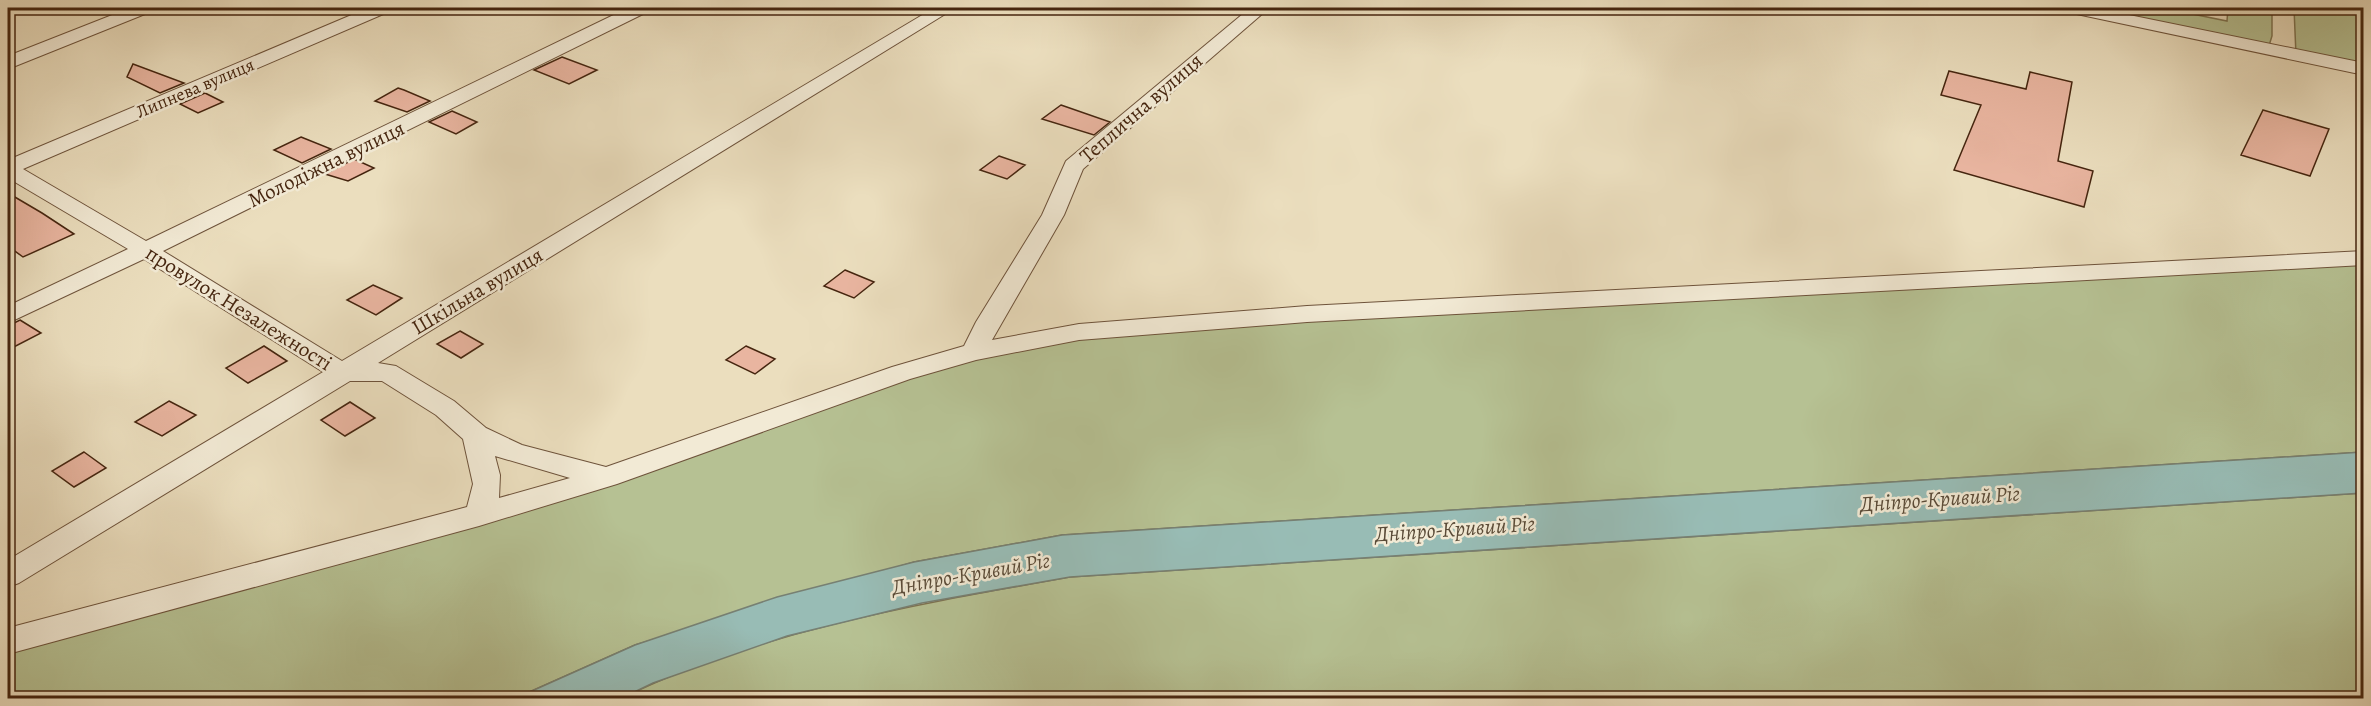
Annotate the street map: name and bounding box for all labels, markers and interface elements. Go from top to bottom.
street label: Теплична вулиця [1073,47,1209,169]
street label: Липнева вулиця [132,52,258,124]
street label: Молодіжна вулиця [243,114,409,214]
street label: провулок Незалежності [140,239,338,377]
street label: Шкільна вулиця [406,241,548,341]
water label: Дніпро-Кривий Ріг [1857,478,2021,520]
water label: Дніпро-Кривий Ріг [1372,508,1536,550]
water label: Дніпро-Кривий Ріг [888,545,1052,603]

